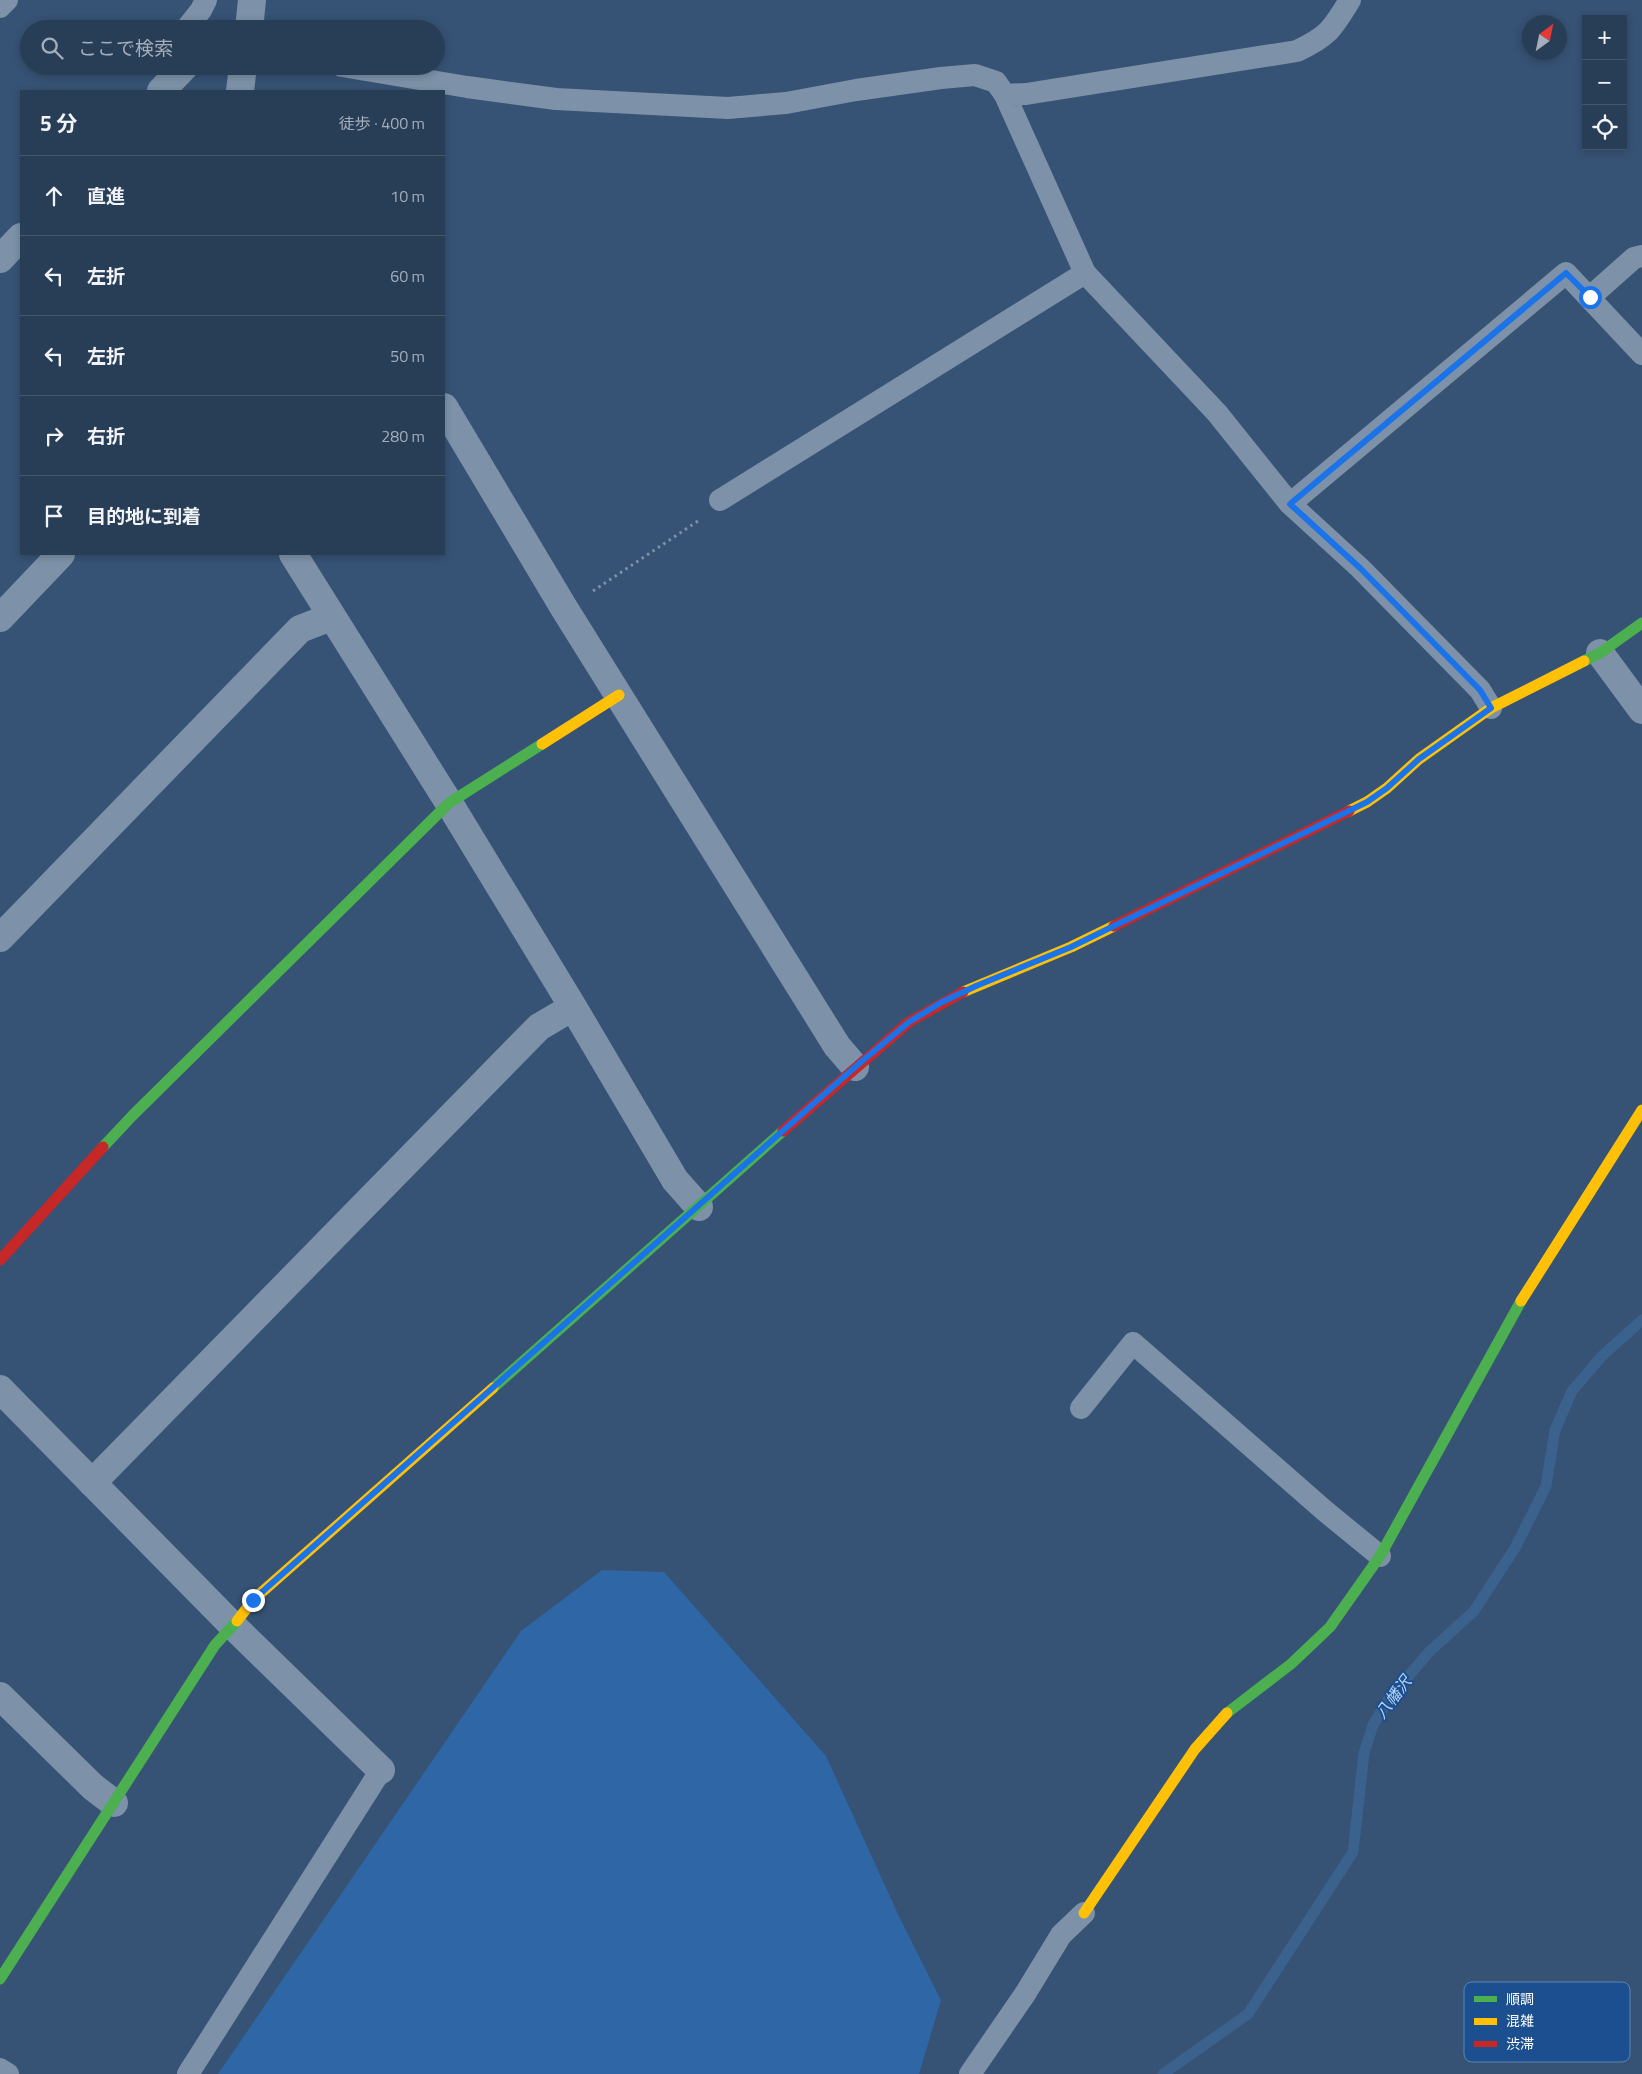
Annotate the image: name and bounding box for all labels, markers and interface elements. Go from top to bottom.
north arrow [1522,15,1567,60]
map controls [1582,15,1627,150]
button: + [1582,15,1627,60]
search box [20,20,445,75]
text: ここで検索 [78,33,173,62]
icon: search [38,34,66,62]
button: − [1582,60,1627,105]
button: locate [1582,105,1627,150]
text: 5 分 [40,107,77,139]
text: 徒歩 · 400 m [339,111,425,135]
text: 直進 [87,181,125,210]
icon: ahead [40,182,68,210]
text: 10 m [390,184,425,208]
text: 左折 [87,261,125,290]
icon: left [40,262,68,290]
text: 60 m [390,264,425,288]
route start [1579,286,1602,309]
text: 左折 [87,341,125,370]
icon: left [40,342,68,370]
text: 50 m [390,344,425,368]
text: 右折 [87,421,125,450]
icon: right [40,422,68,450]
text: 280 m [381,424,425,448]
text: 目的地に到着 [87,501,201,530]
icon: arrive [40,502,68,530]
route end [242,1589,265,1612]
water label: 八幡沢 [1369,1669,1418,1723]
legend [1464,1982,1630,2062]
text: 順調 [1506,1988,1534,2009]
text: 混雑 [1506,2010,1534,2031]
text: 渋滞 [1506,2033,1534,2054]

